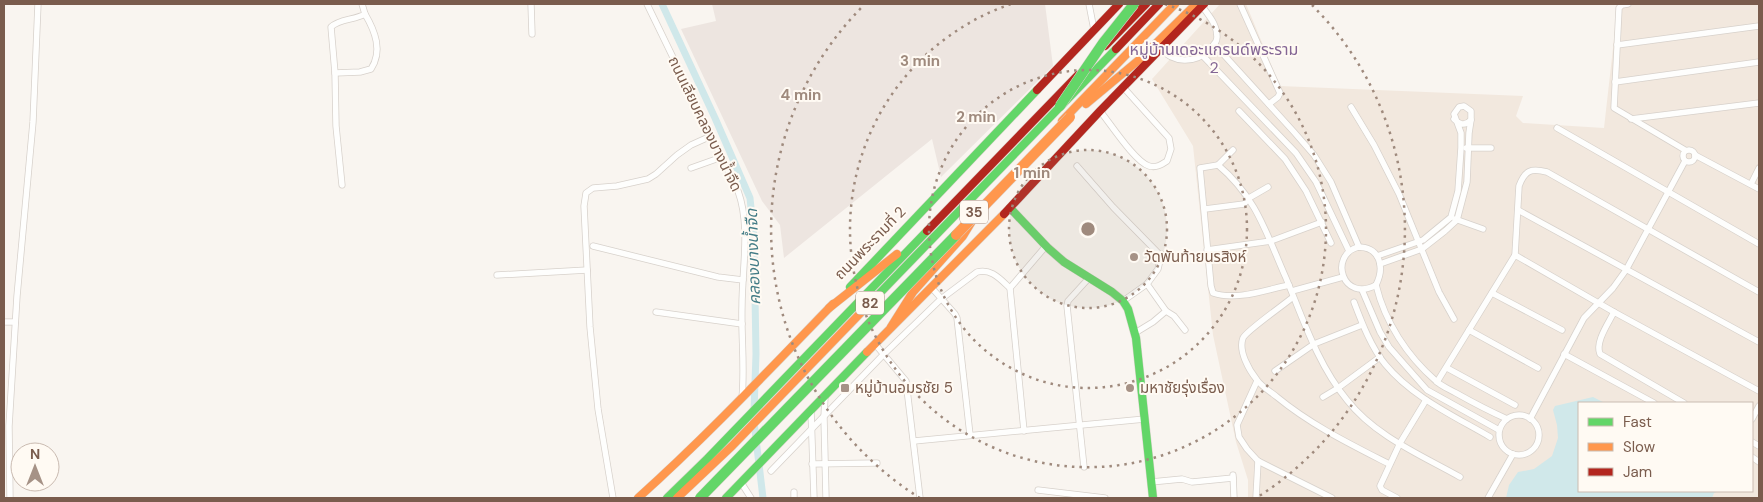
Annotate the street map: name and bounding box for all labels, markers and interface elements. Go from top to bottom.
district label: หมู่บ้านเดอะแกรนด์พระราม 2 [1130,39,1298,78]
text: 3 min [900,51,940,71]
street label: ถนนเลียบคลองบางน้ำจืด [663,52,747,195]
text: 4 min [781,85,821,105]
text: 2 min [956,107,996,127]
text: 1 min [1014,163,1050,183]
road number: 35 [960,200,988,223]
street label: ถนนพระรามที่ 2 [829,201,910,284]
water label: คลองบางน้ำจืด [740,207,765,305]
centre of rings [1079,220,1097,238]
place label: วัดพันท้ายนรสิงห์ [1144,247,1247,267]
marker: วัดพันท้ายนรสิงห์ [1128,251,1140,263]
road number: 82 [856,292,884,314]
place label: มหาชัยรุ่งเรื่อง [1140,377,1225,398]
place label: หมู่บ้านอมรชัย 5 [855,378,953,398]
marker: หมู่บ้านอมรชัย 5 [839,382,851,394]
marker: มหาชัยรุ่งเรื่อง [1124,382,1136,394]
legend [1578,402,1753,492]
text: Fast [1623,412,1652,432]
text: Slow [1623,437,1656,457]
north arrow [10,442,60,492]
text: N [30,445,40,463]
text: Jam [1623,462,1652,482]

